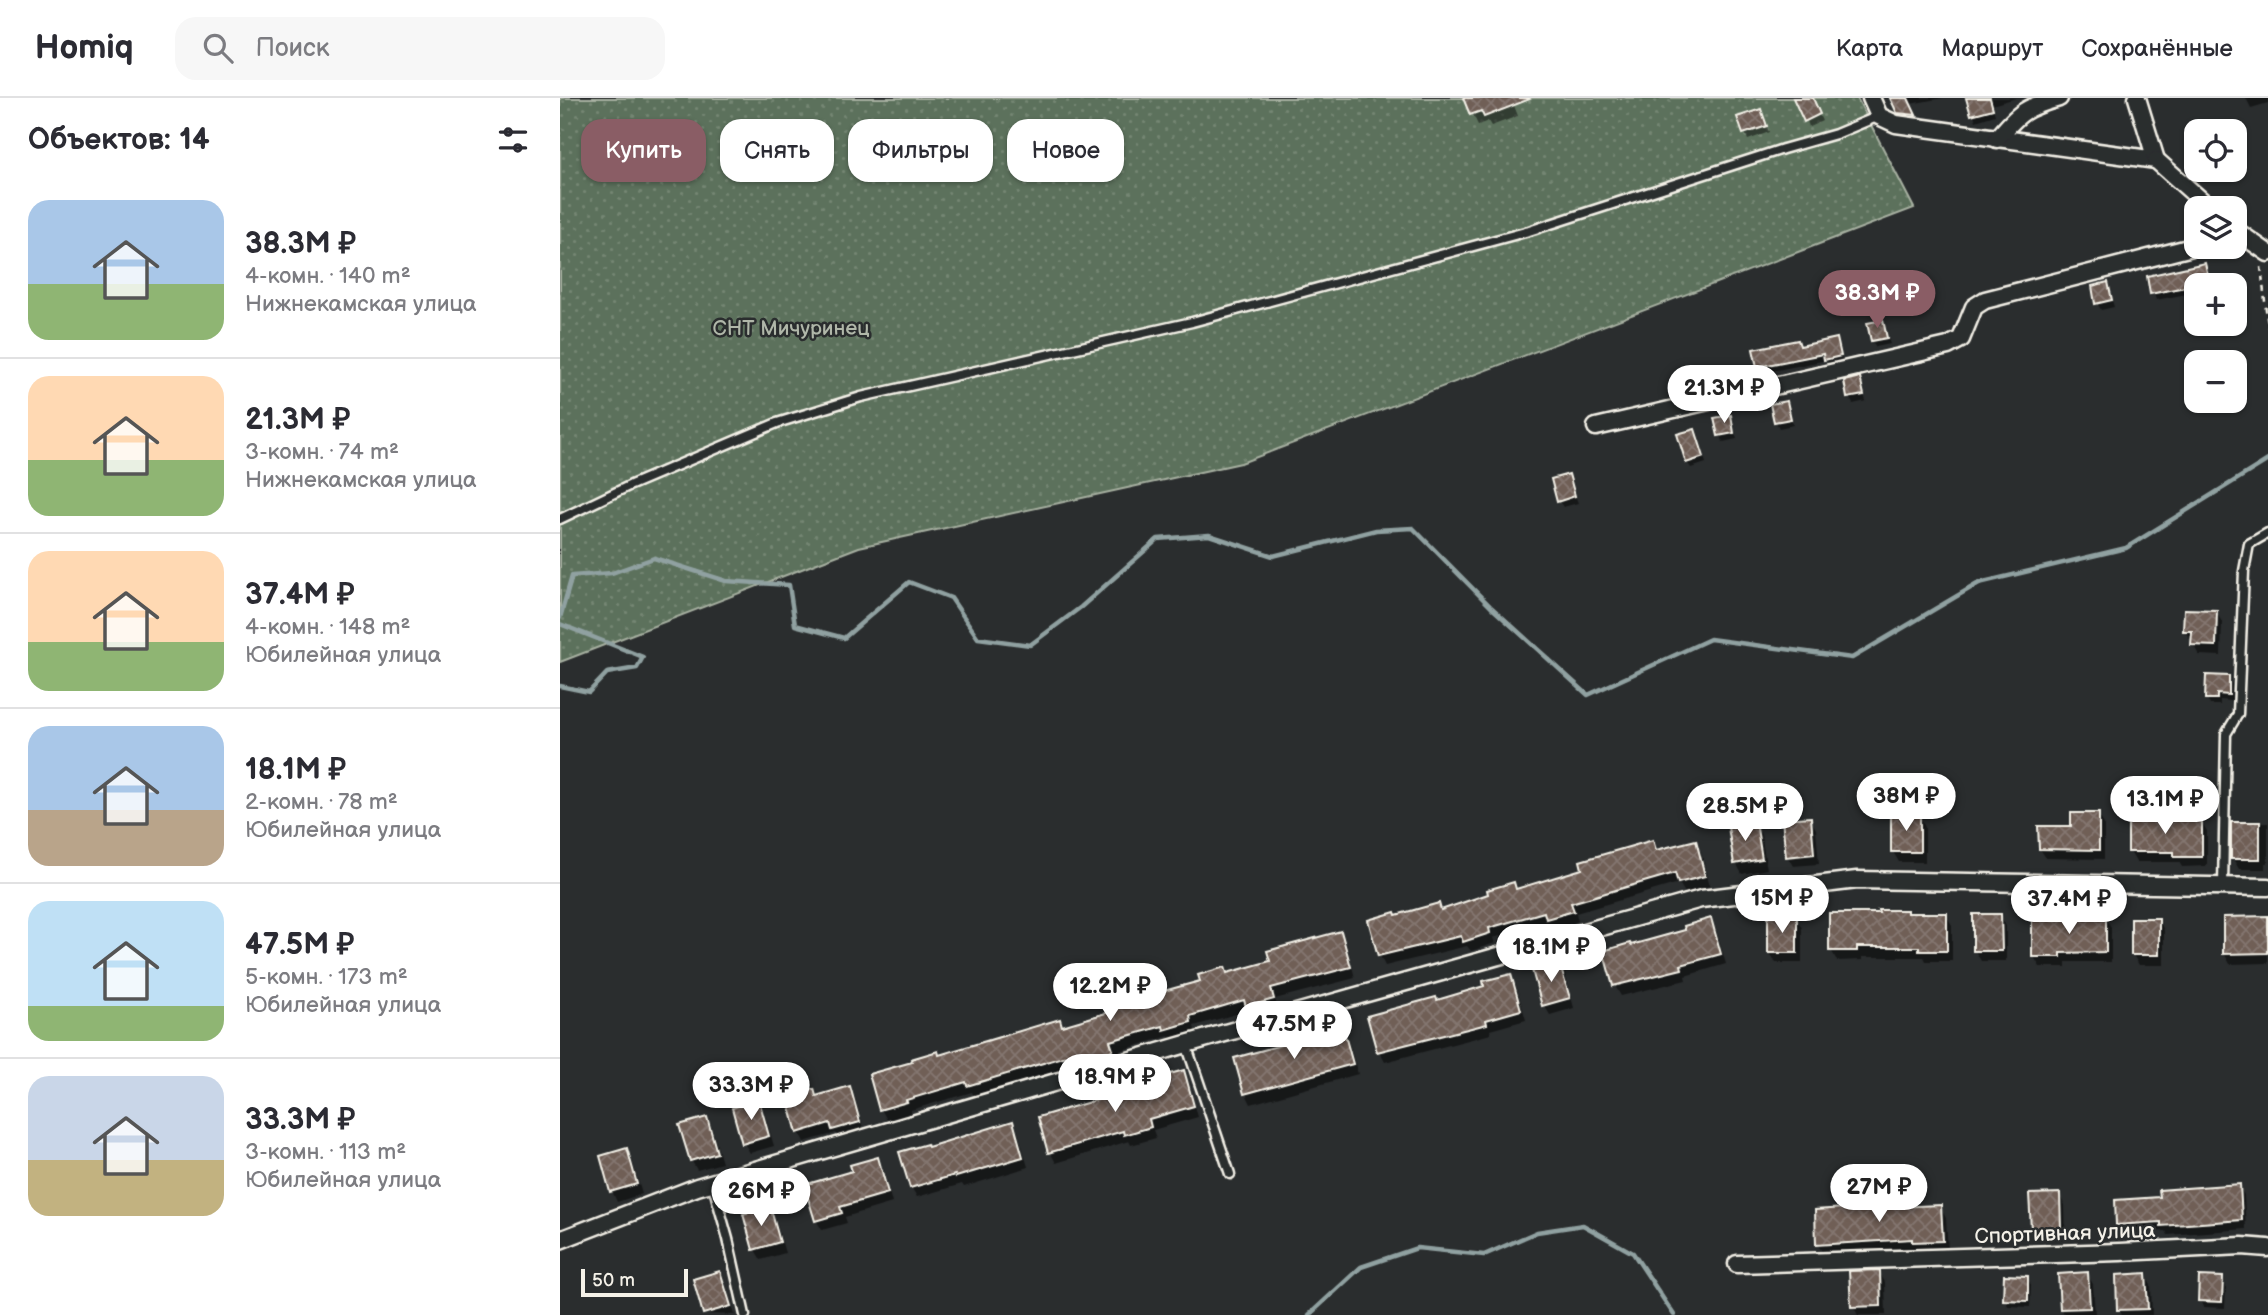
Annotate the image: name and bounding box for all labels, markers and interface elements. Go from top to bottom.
search box [175,17,665,80]
text: Homiq [35,28,133,68]
icon: search [199,29,237,67]
text: Поиск [255,33,330,64]
text: Карта [1836,34,1903,63]
text: Маршрут [1941,34,2043,63]
text: Сохранённые [2081,34,2233,63]
chip: Купить [581,119,706,182]
chip: Снять [720,119,834,182]
chip: Фильтры [848,119,993,182]
chip: Новое [1007,119,1124,182]
map controls [2184,119,2247,413]
button: locate [2184,119,2247,182]
icon: filters [494,121,532,159]
text: Объектов: 14 [28,122,210,158]
button: layers [2184,196,2247,259]
text: 38.3M ₽ [245,226,356,262]
icon: home [84,228,168,312]
text: 4-комн. · 140 m² [245,262,411,290]
pin: 38.3M ₽ [1812,271,1942,330]
button: + [2184,273,2247,336]
text: 38.3M ₽ [1834,279,1920,307]
text: Нижнекамская улица [245,290,477,318]
park label: СНТ Мичуринец [713,316,870,341]
button: − [2184,350,2247,413]
pin: 21.3M ₽ [1659,366,1789,425]
text: 21.3M ₽ [1684,374,1764,402]
text: 21.3M ₽ [245,402,351,438]
icon: home [84,404,168,488]
text: 3-комн. · 74 m² [245,438,399,466]
text: Нижнекамская улица [245,466,477,494]
text: 37.4M ₽ [245,577,355,613]
icon: home [84,579,168,663]
text: 4-комн. · 148 m² [245,613,410,641]
text: Юбилейная улица [245,641,441,669]
text: 18.1M ₽ [245,752,346,788]
icon: home [84,754,168,838]
pin: 38M ₽ [1857,774,1955,833]
pin: 13.1M ₽ [2100,776,2230,836]
text: 38M ₽ [1873,782,1939,810]
pin: 28.5M ₽ [1680,784,1810,843]
text: 13.1M ₽ [2126,785,2204,813]
text: 2-комн. · 78 m² [245,788,398,816]
text: 28.5M ₽ [1702,792,1788,820]
text: Юбилейная улица [245,816,441,844]
pin: 15M ₽ [1733,876,1831,935]
pin: 37.4M ₽ [2004,876,2134,936]
text: 15M ₽ [1751,884,1813,912]
text: 37.4M ₽ [2027,885,2111,913]
pin: 18.1M ₽ [1486,924,1616,984]
text: 47.5M ₽ [245,927,355,963]
icon: home [84,929,168,1013]
text: 18.1M ₽ [1512,933,1590,961]
text: 5-комн. · 173 m² [245,963,408,991]
pin: 12.2M ₽ [1045,964,1175,1023]
text: 12.2M ₽ [1069,972,1151,1000]
text: Юбилейная улица [245,991,441,1019]
pin: 47.5M ₽ [1229,1002,1359,1061]
text: 47.5M ₽ [1252,1010,1336,1038]
pin: 18.9M ₽ [1050,1054,1180,1114]
pin: 33.3M ₽ [686,1062,816,1122]
text: 18.9M ₽ [1074,1063,1156,1091]
text: 33.3M ₽ [709,1071,793,1099]
text: 33.3M ₽ [245,1102,356,1138]
icon: home [84,1104,168,1188]
text: 3-комн. · 113 m² [245,1138,406,1166]
pin: 27M ₽ [1830,1164,1928,1224]
text: Юбилейная улица [245,1166,441,1194]
pin: 26M ₽ [712,1168,810,1228]
text: 27M ₽ [1846,1173,1912,1201]
text: 26M ₽ [727,1177,795,1205]
street label: Спортивная улица [1974,1218,2156,1249]
scale bar [581,1266,688,1298]
text: 50 m [592,1269,635,1292]

